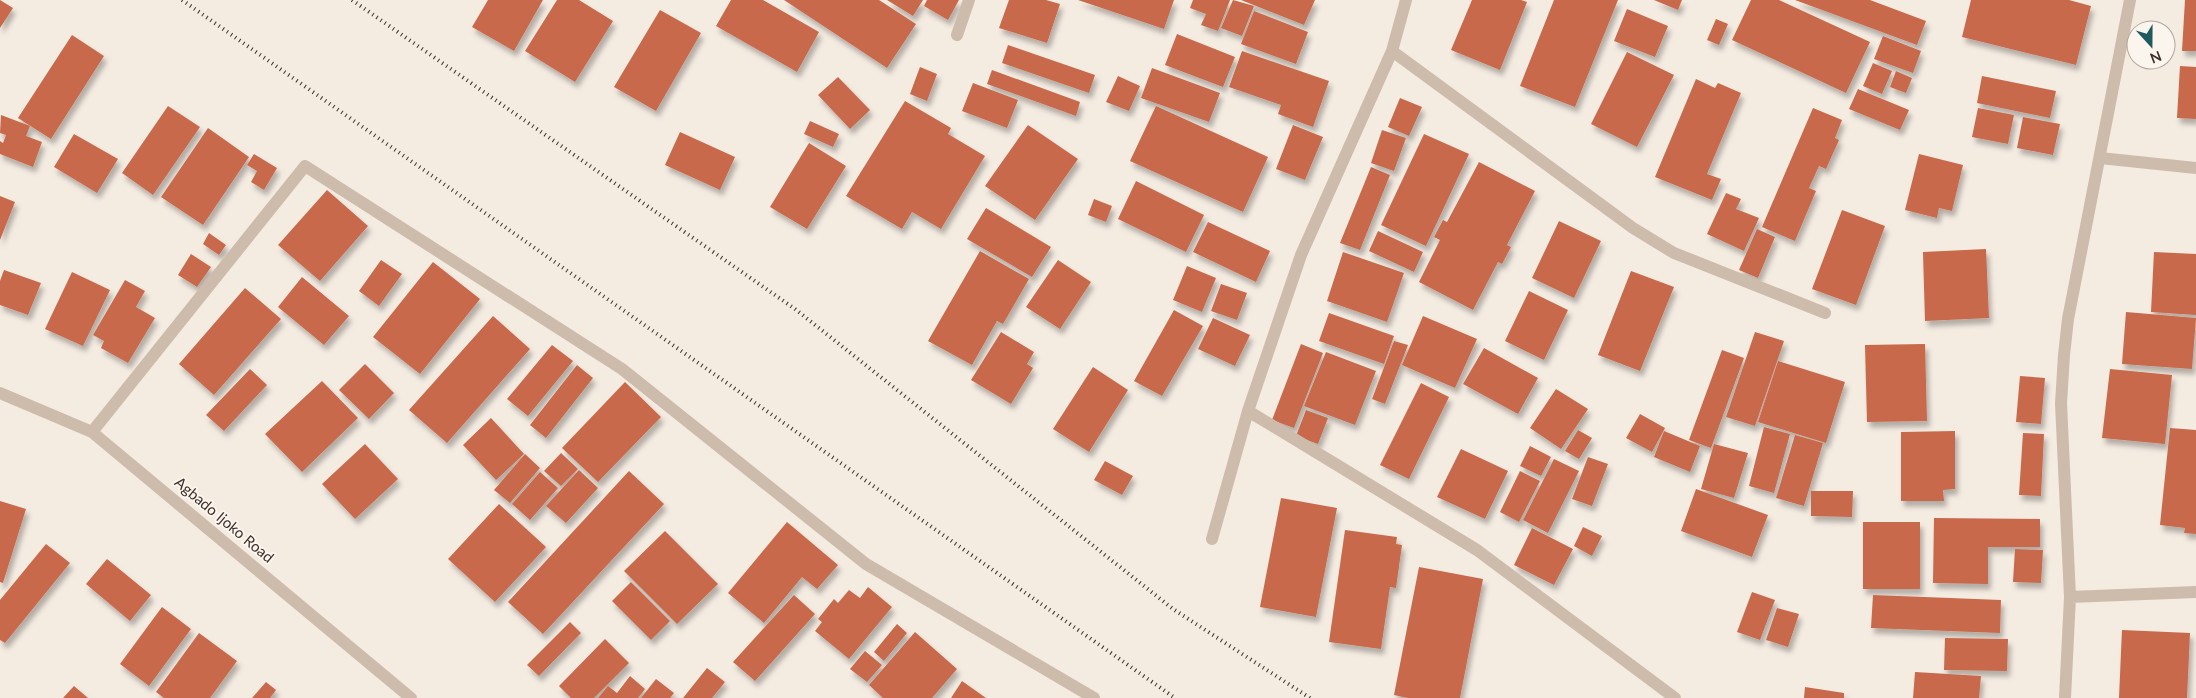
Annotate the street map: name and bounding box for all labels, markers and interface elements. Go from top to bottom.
north arrow [2126,20,2176,70]
text: N [2148,48,2164,67]
street label: Agbado Ijoko Road [172,473,278,566]

